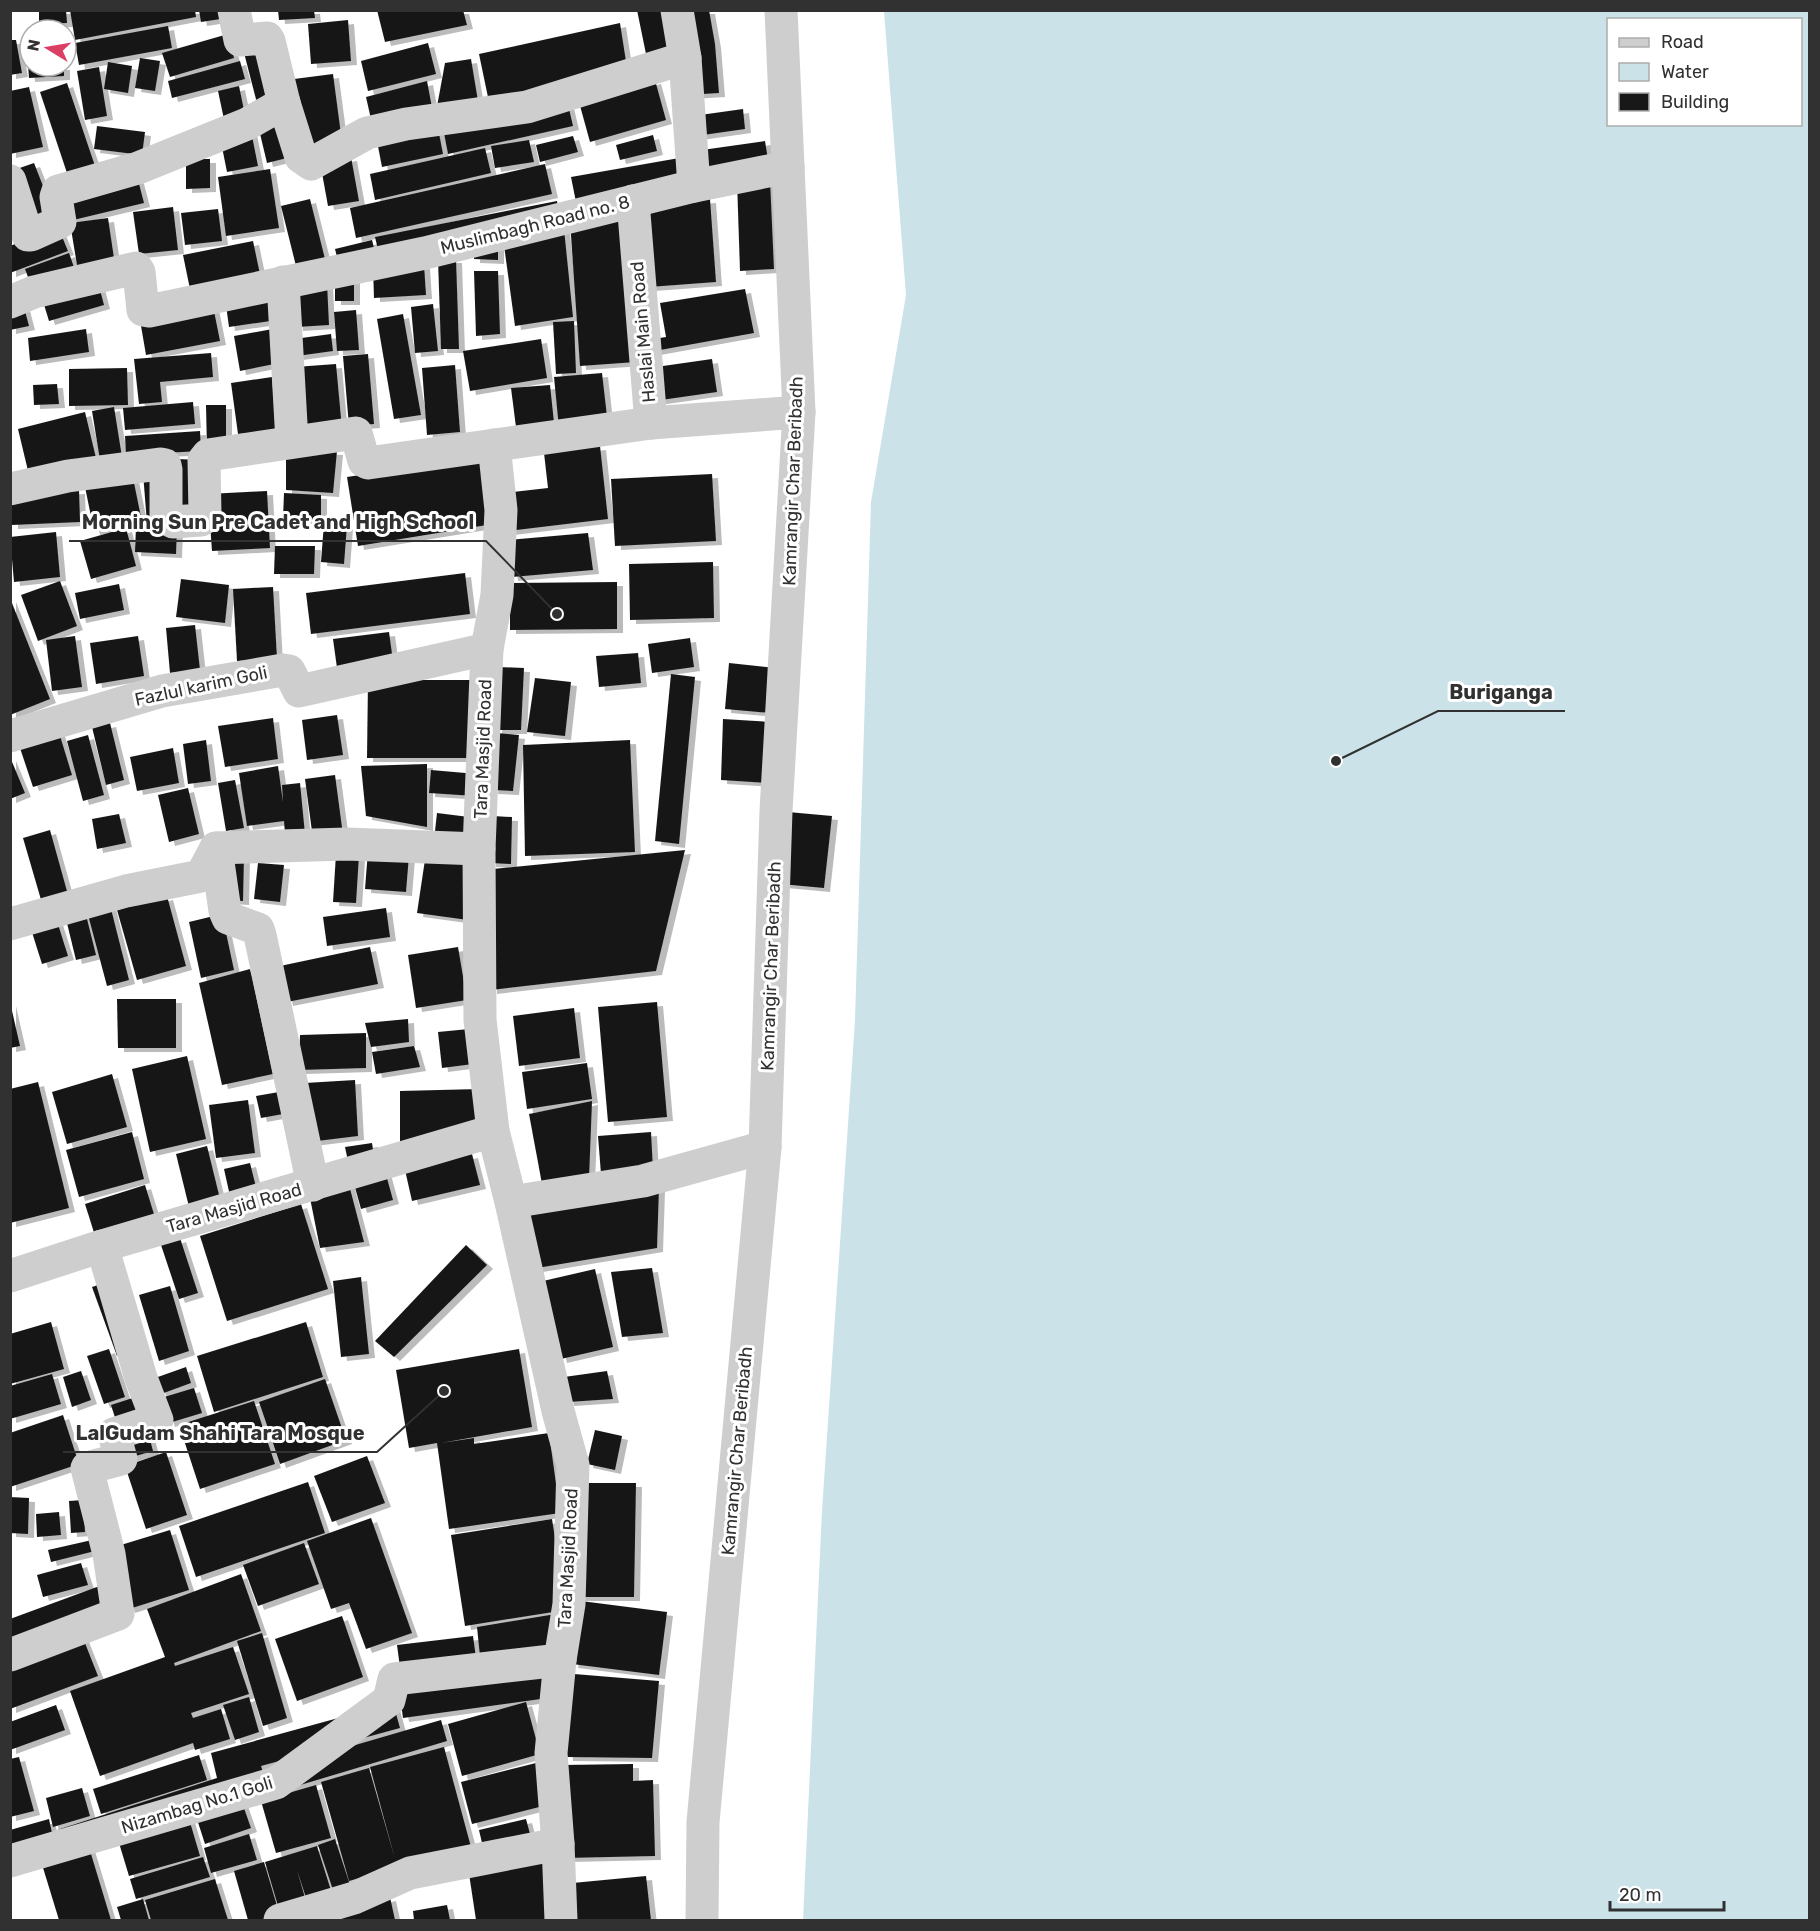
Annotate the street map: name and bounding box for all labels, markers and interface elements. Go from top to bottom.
north arrow [18,18,78,78]
legend [1607,18,1802,126]
text: Road [1661,31,1704,53]
text: N [23,38,44,53]
text: Water [1661,61,1709,83]
text: Building [1661,91,1729,113]
street label: Muslimbagh Road no. 8 [438,191,632,259]
street label: Haslai Main Road [626,261,660,403]
street label: Kamrangir Char Beribadh [778,376,808,586]
callout: Morning Sun Pre Cadet and High School [69,503,486,541]
text: Morning Sun Pre Cadet and High School [82,510,474,534]
street label: Fazlul karim Goli [133,661,269,711]
callout: Buriganga [1438,673,1565,711]
street label: Tara Masjid Road [470,679,496,819]
text: Buriganga [1449,680,1553,704]
street label: Kamrangir Char Beribadh [756,861,786,1071]
street label: Tara Masjid Road [164,1178,304,1238]
street label: Kamrangir Char Beribadh [717,1346,757,1556]
callout: LalGudam Shahi Tara Mosque [63,1414,377,1452]
text: LalGudam Shahi Tara Mosque [75,1421,365,1445]
street label: Tara Masjid Road [553,1488,583,1628]
street label: Nizambag No.1 Goli [119,1771,275,1839]
scale bar [1610,1874,1724,1912]
text: 20 m [1619,1884,1661,1906]

